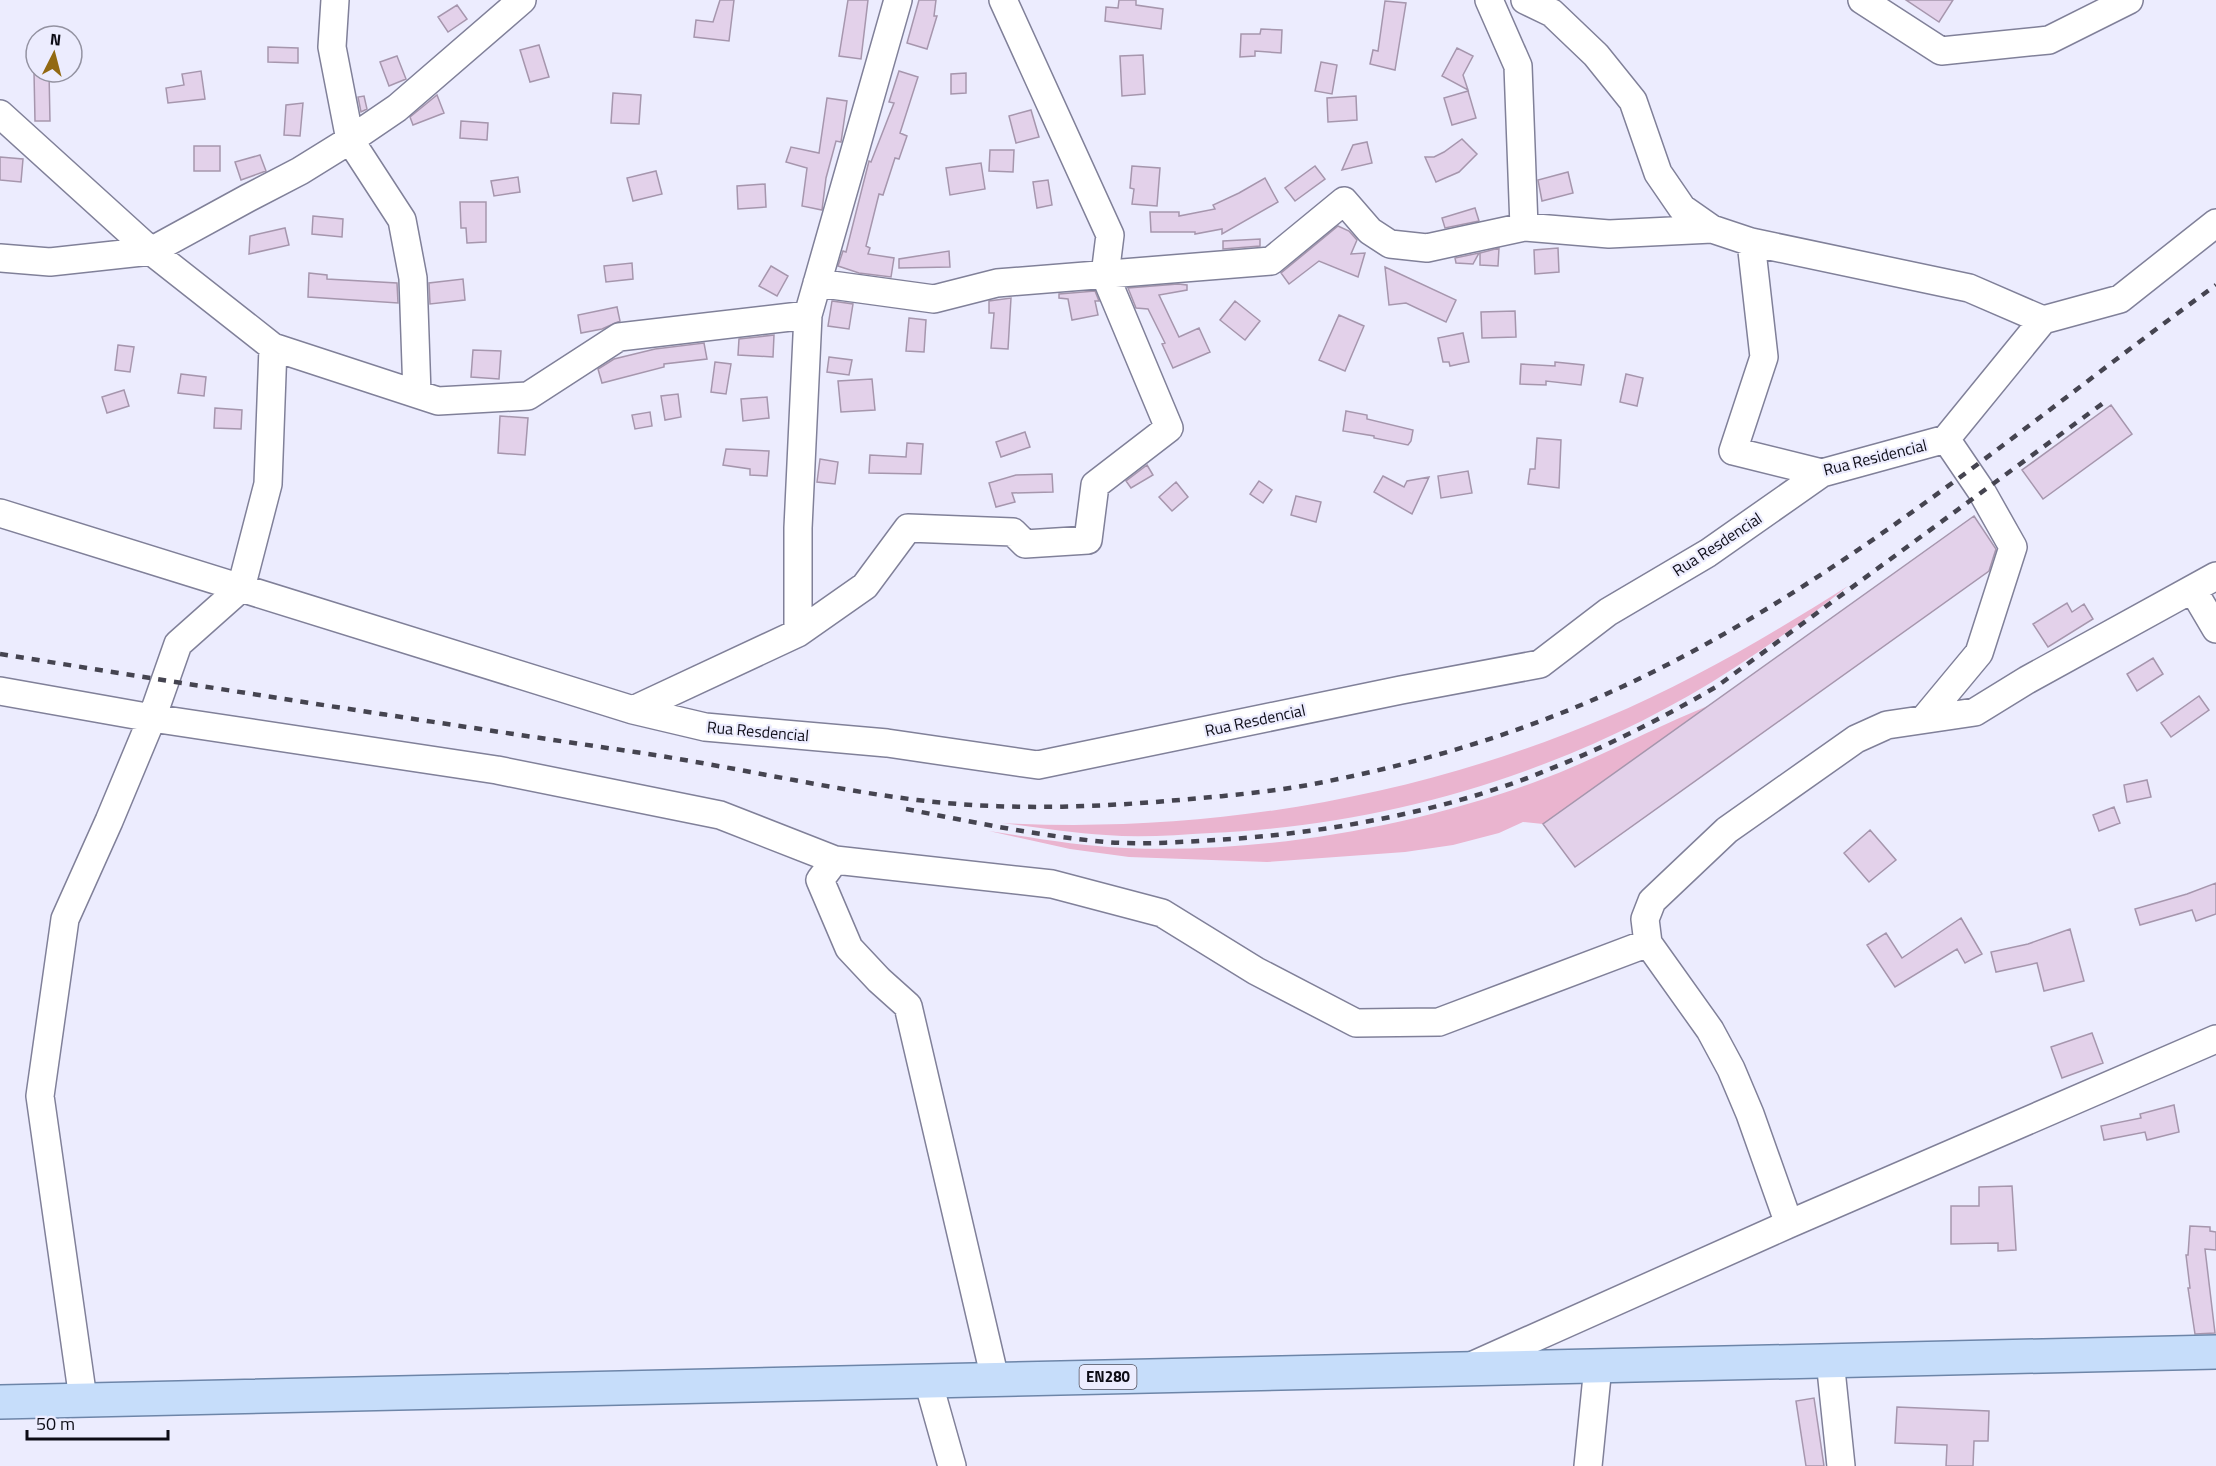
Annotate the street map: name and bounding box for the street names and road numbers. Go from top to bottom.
street label: Rua Residencial [1821,433,1929,481]
street label: Rua Resdencial [1668,506,1766,582]
street label: Rua Resdencial [1202,698,1308,742]
street label: Rua Resdencial [706,715,810,747]
road number: EN280 [1080,1365,1136,1389]

